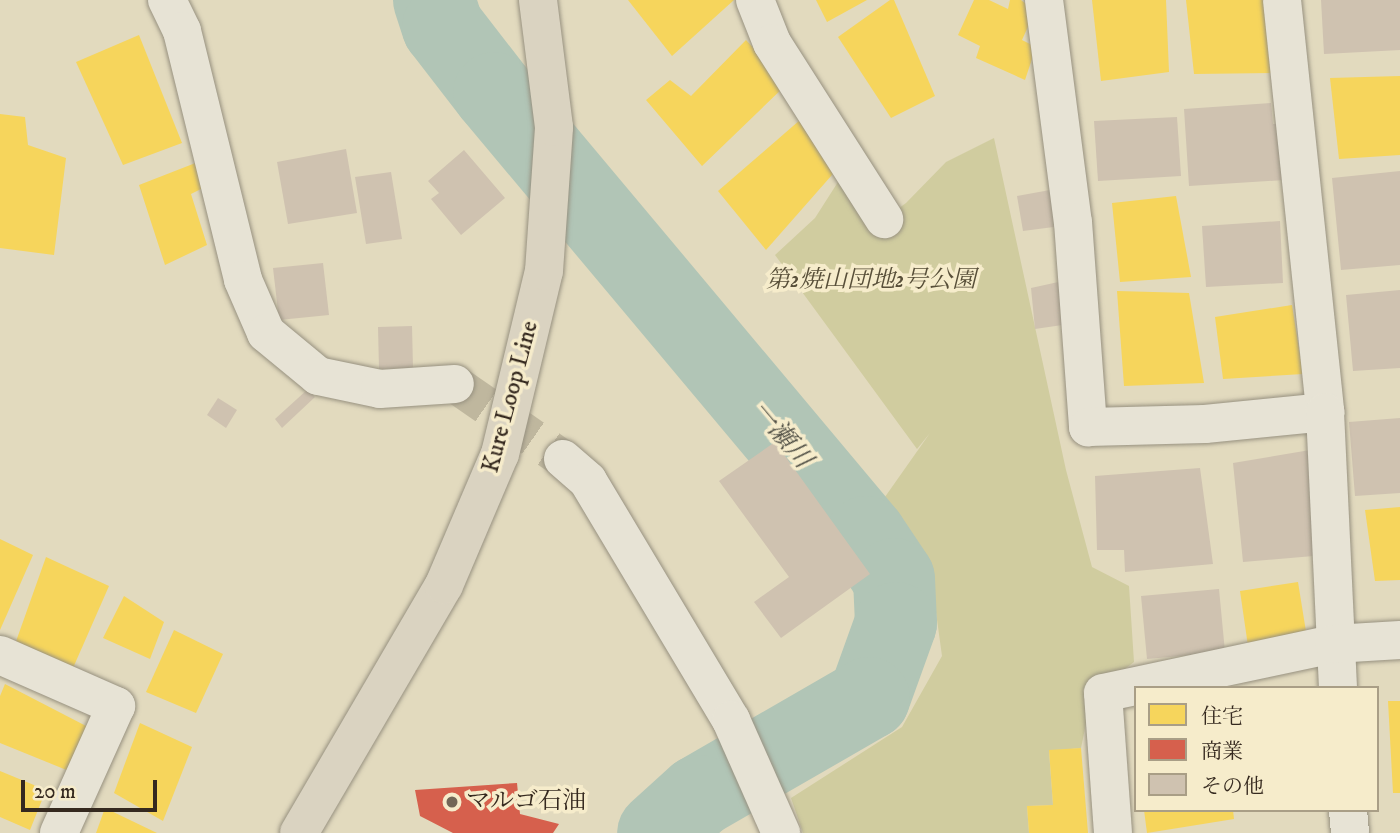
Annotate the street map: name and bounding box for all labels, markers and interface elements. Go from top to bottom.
park label: 第2焼山団地2号公園 [766,267,976,295]
street label: Kure Loop Line [477,318,545,476]
water label: 一瀬川 [744,395,818,475]
legend [1134,686,1379,812]
text: 住宅 [1201,704,1243,730]
text: 商業 [1201,739,1243,765]
scale bar [24,766,161,810]
text: その他 [1201,774,1264,800]
text: 20 m [34,779,76,805]
place label: マルゴ石油 [466,788,586,816]
marker: マルゴ石油 [444,794,460,810]

